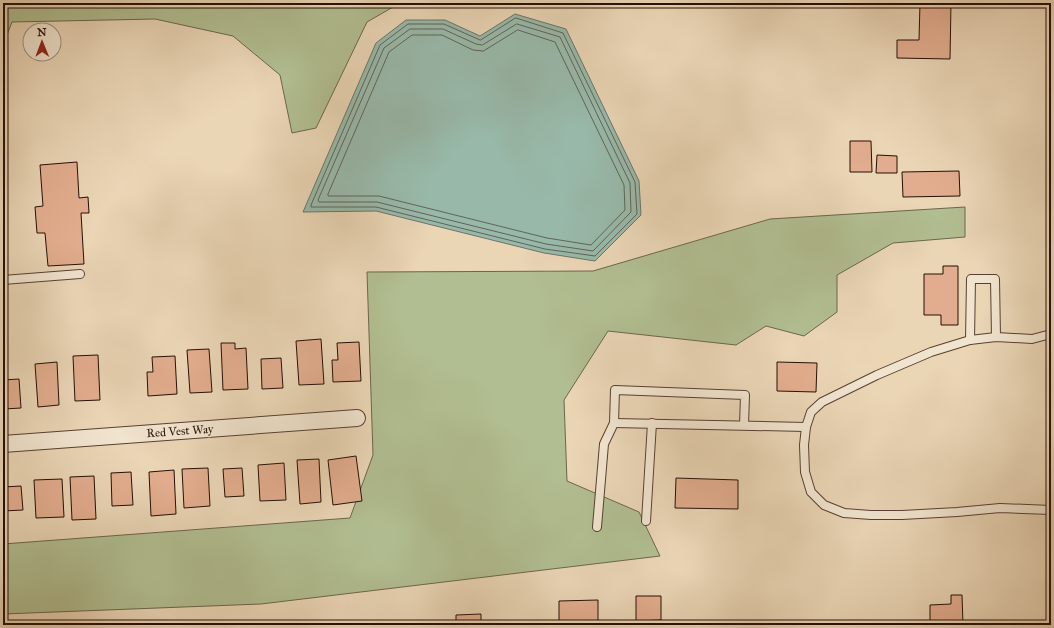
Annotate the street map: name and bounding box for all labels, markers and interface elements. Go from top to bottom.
north arrow [22,22,62,62]
text: N [37,26,47,39]
street label: Red Vest Way [146,422,214,440]

